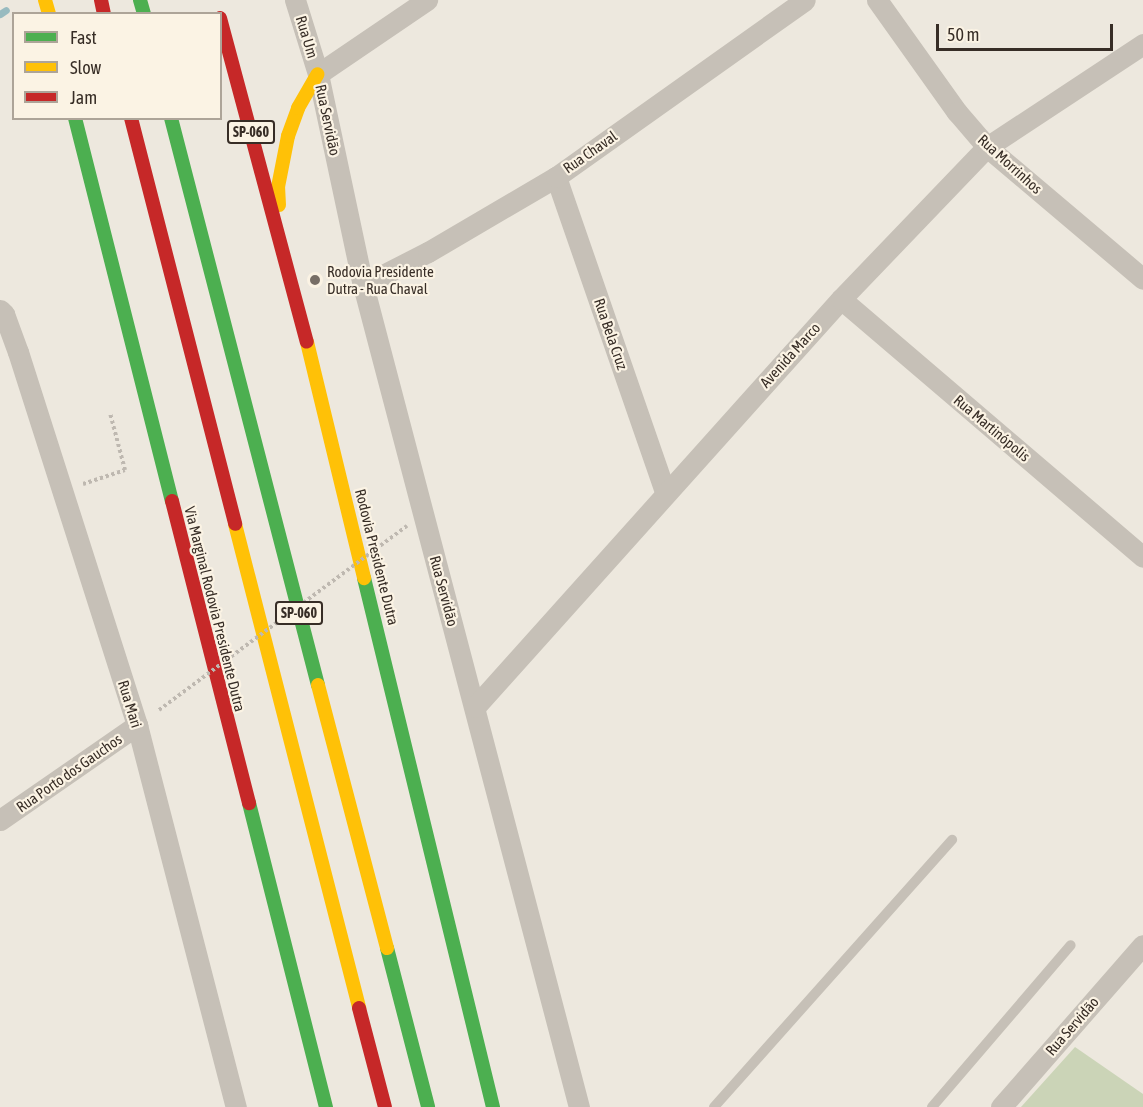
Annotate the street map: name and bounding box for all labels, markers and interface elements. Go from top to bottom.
legend [12,12,222,120]
scale bar [939,12,1116,50]
street label: Rua Um [292,14,322,60]
text: 50 m [947,24,979,45]
text: Fast [70,27,97,48]
text: Slow [70,57,101,78]
street label: Rua Servidão [312,83,344,157]
text: Jam [70,87,97,108]
road number: SP-060 [227,121,275,143]
street label: Rua Chaval [560,127,620,177]
street label: Rua Morrinhos [974,131,1046,197]
place label: Rodovia Presidente Dutra - Rua Chaval [327,262,434,297]
marker: Rodovia Presidente Dutra - Rua Chaval [308,273,322,287]
street label: Rua Bela Cruz [590,296,632,372]
street label: Avenida Marco [756,319,824,391]
street label: Rua Martinópolis [950,391,1034,465]
street label: Rodovia Presidente Dutra [351,487,403,627]
street label: Via Marginal Rodovia Presidente Dutra [181,505,249,713]
street label: Rua Servidão [426,554,462,628]
road number: SP-060 [275,602,323,624]
street label: Rua Mari [114,678,146,730]
street label: Rua Porto dos Gauchos [13,730,125,816]
street label: Rua Servidão [1042,993,1102,1059]

